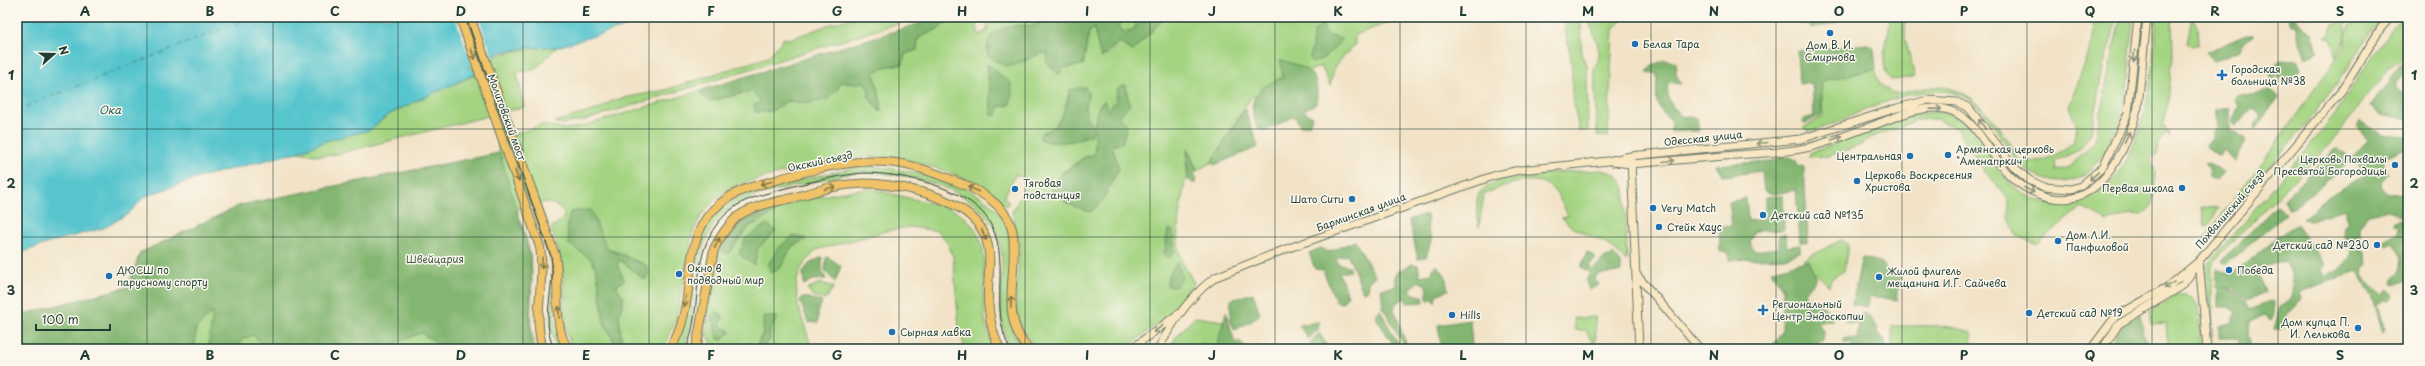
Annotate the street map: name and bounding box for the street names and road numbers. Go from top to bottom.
street label: Молитовский мост [485,71,530,162]
street label: Одесская улица [1663,126,1744,149]
street label: Окский съезд [786,146,854,175]
street label: Похвалинский съезд [2191,166,2268,251]
street label: Барминская улица [1314,188,1408,235]

